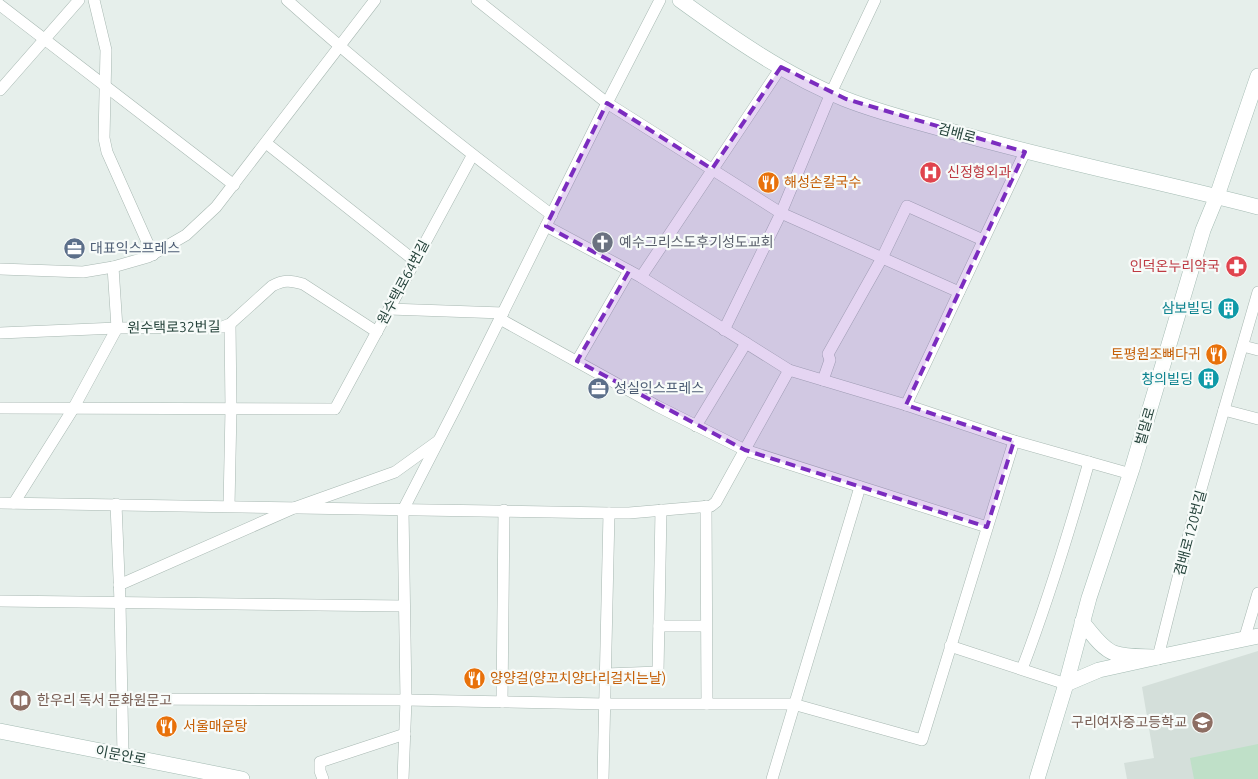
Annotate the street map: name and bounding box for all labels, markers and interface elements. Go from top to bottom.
street label: 검배로 [936,120,978,146]
hospital icon: 신정형외과 [919,160,943,184]
place label: 신정형외과 [947,164,1012,180]
restaurant icon: 해성손칼국수 [756,170,780,194]
place label: 해성손칼국수 [784,174,861,190]
church icon: 예수그리스도후기성도교회 [591,230,615,254]
place label: 예수그리스도후기성도교회 [619,234,774,250]
office icon: 대표익스프레스 [62,236,86,260]
street label: 원수택로64번길 [374,237,432,327]
place label: 대표익스프레스 [90,240,180,256]
pharmacy icon: 인덕온누리약국 [1224,254,1248,278]
place label: 인덕온누리약국 [1130,258,1220,274]
building icon: 삼보빌딩 [1217,296,1241,320]
place label: 삼보빌딩 [1161,300,1213,316]
street label: 원수택로32번길 [127,318,221,336]
restaurant icon: 토평원조뼈다귀 [1205,342,1229,366]
place label: 토평원조뼈다귀 [1111,346,1201,362]
building icon: 창의빌딩 [1197,367,1221,391]
place label: 창의빌딩 [1141,371,1193,387]
office icon: 성실익스프레스 [586,376,610,400]
place label: 성실익스프레스 [614,380,704,396]
street label: 벌말로 [1132,405,1158,447]
street label: 겸배로120번길 [1171,488,1209,578]
restaurant icon: 양양걸(양꼬치양다리걸치는날) [462,666,486,690]
place label: 양양걸(양꼬치양다리걸치는날) [490,670,666,686]
library icon: 한우리 독서 문화원문고 [9,688,33,712]
place label: 한우리 독서 문화원문고 [37,692,172,708]
school or university icon: 구리여자중고등학교 [1191,710,1215,734]
restaurant icon: 서울매운탕 [155,714,179,738]
place label: 구리여자중고등학교 [1071,714,1187,730]
place label: 서울매운탕 [183,718,248,734]
street label: 이문안로 [94,742,148,768]

